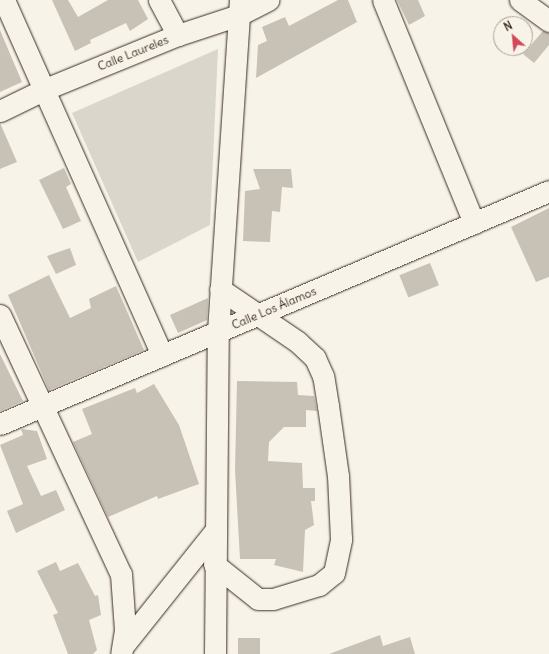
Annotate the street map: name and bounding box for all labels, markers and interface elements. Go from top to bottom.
north arrow [493,16,533,56]
text: N [501,18,515,34]
street label: Calle Laureles [95,32,171,74]
street label: Calle Los Álamos [229,284,319,332]

